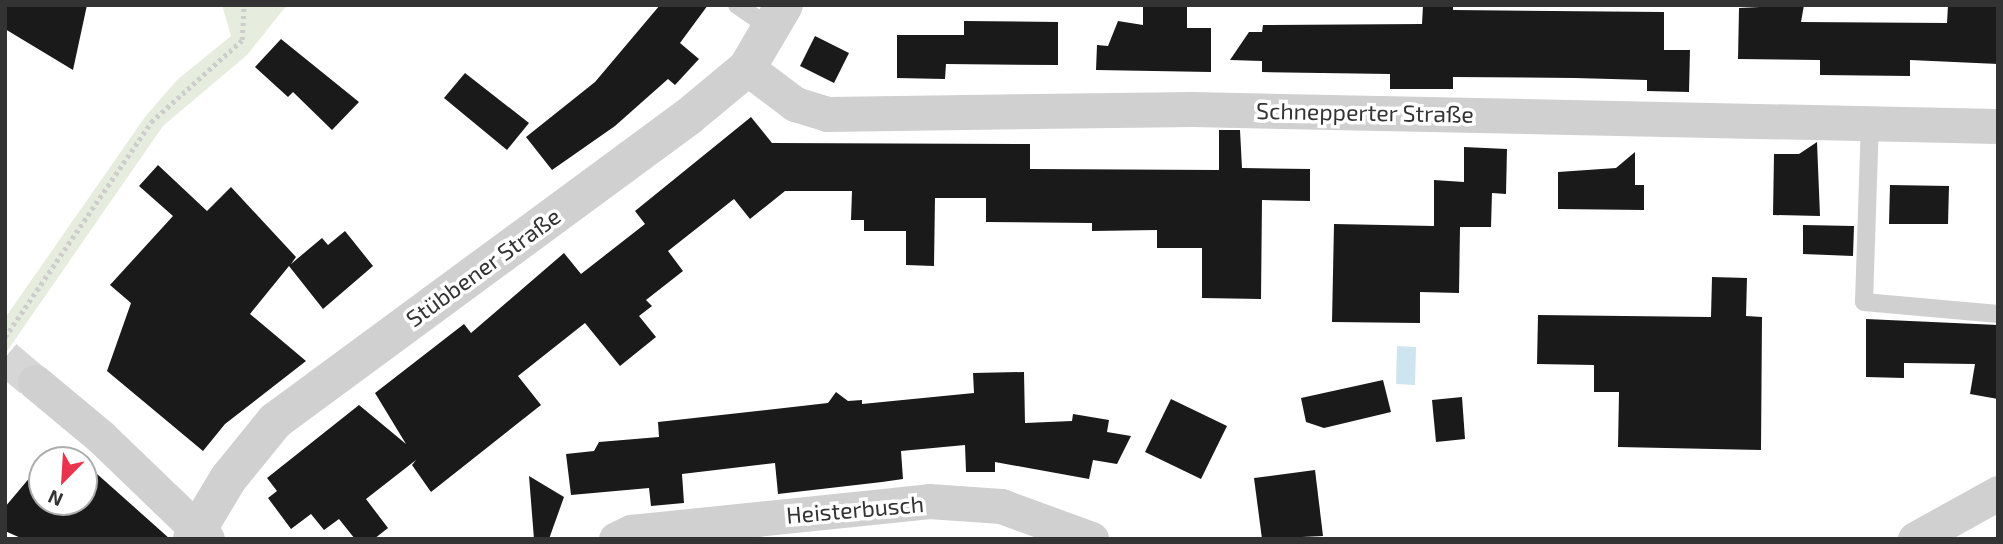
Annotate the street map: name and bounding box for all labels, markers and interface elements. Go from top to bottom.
street label: Schnepperter Straße [1256,96,1474,128]
street label: Stübbener Straße [400,202,566,332]
north arrow [28,446,98,516]
text: N [44,486,66,512]
street label: Heisterbusch [785,489,925,529]

